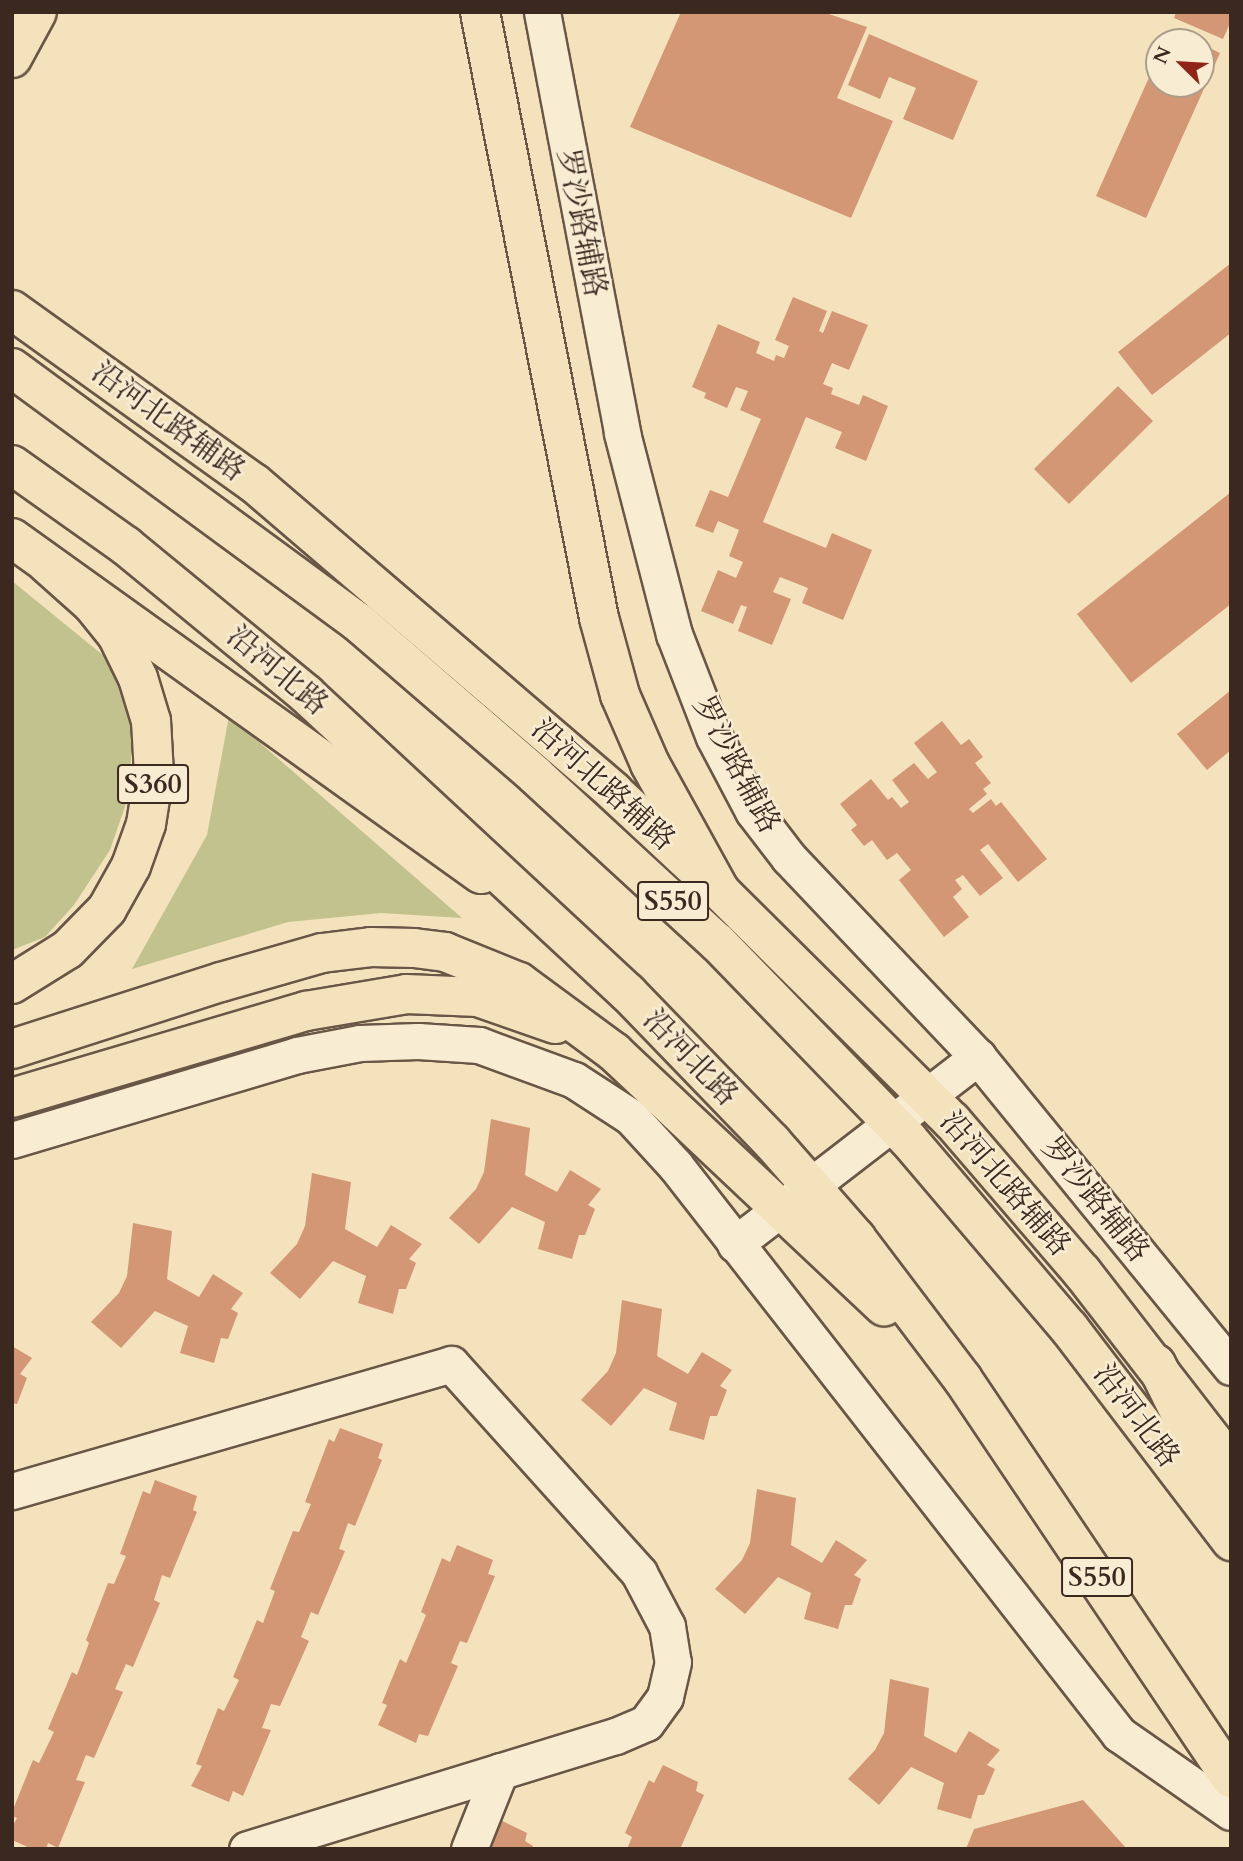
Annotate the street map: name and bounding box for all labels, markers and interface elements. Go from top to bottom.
north arrow [1145,28,1215,98]
text: N [1147,42,1178,68]
street label: 罗沙路辅路 [549,146,613,300]
street label: 沿河北路辅路 [85,355,251,489]
street label: 沿河北路 [219,619,335,723]
street label: 罗沙路辅路 [685,690,787,840]
street label: 沿河北路辅路 [524,711,682,859]
road number: S360 [116,760,190,808]
road number: S550 [636,876,710,926]
street label: 沿河北路 [635,1002,745,1114]
street label: 沿河北路辅路 [932,1104,1078,1264]
street label: 罗沙路辅路 [1034,1130,1156,1270]
street label: 沿河北路 [1086,1357,1186,1475]
road number: S550 [1060,1552,1134,1602]

